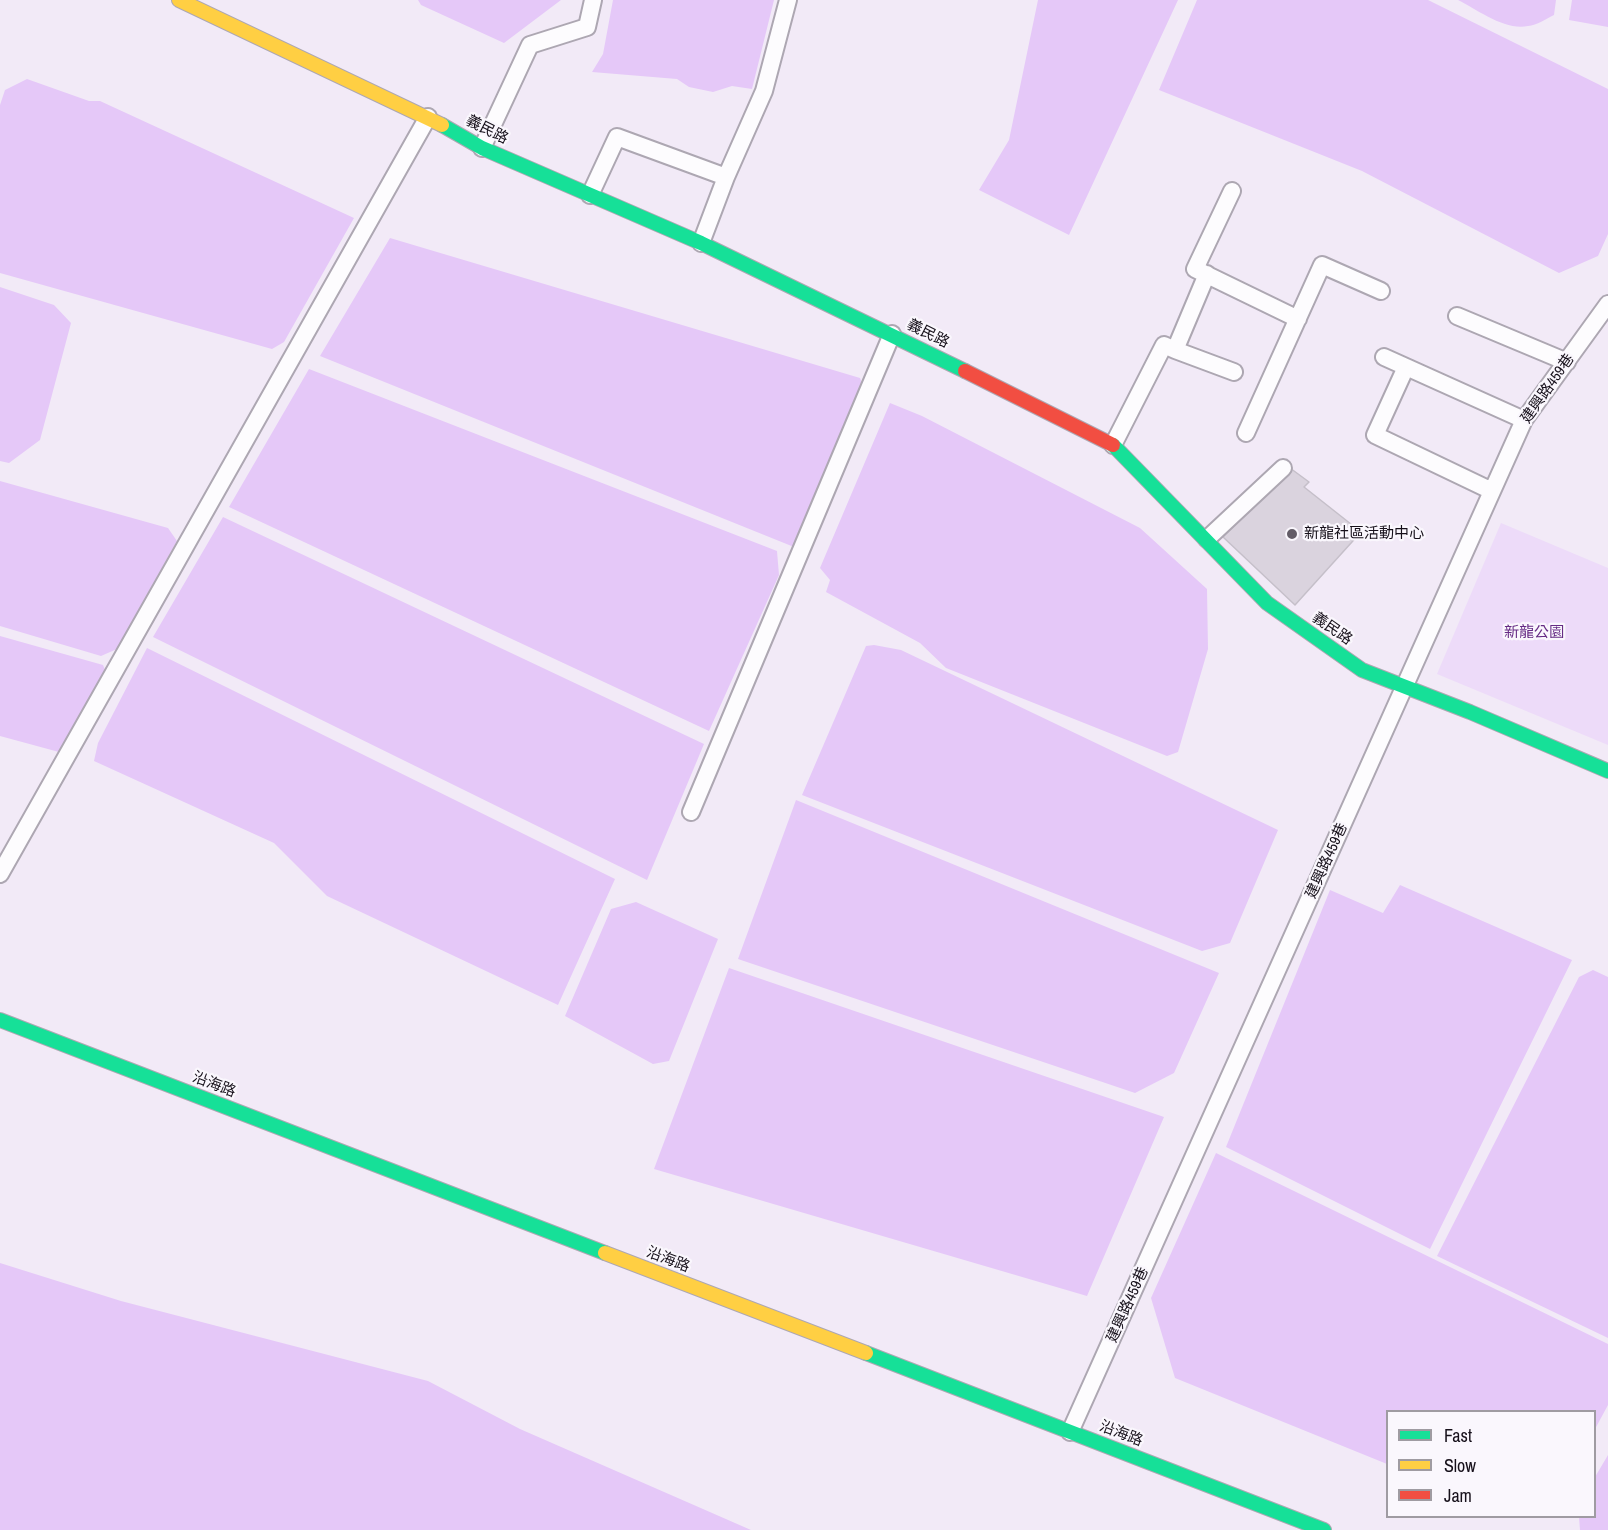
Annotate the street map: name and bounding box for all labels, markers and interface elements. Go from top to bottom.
street label: 義民路 [463,112,511,148]
street label: 義民路 [904,316,952,352]
street label: 建興路459巷 [1518,351,1578,427]
place label: 新龍社區活動中心 [1304,525,1424,543]
marker: 新龍社區活動中心 [1285,527,1299,541]
street label: 義民路 [1308,609,1356,649]
park label: 新龍公園 [1504,624,1564,642]
street label: 建興路459巷 [1302,821,1352,901]
street label: 沿海路 [190,1069,238,1101]
street label: 沿海路 [644,1244,692,1276]
street label: 建興路459巷 [1103,1265,1153,1345]
legend [1386,1410,1596,1518]
street label: 沿海路 [1097,1418,1145,1450]
text: Fast [1444,1423,1472,1448]
text: Slow [1444,1453,1476,1478]
text: Jam [1444,1483,1472,1508]

